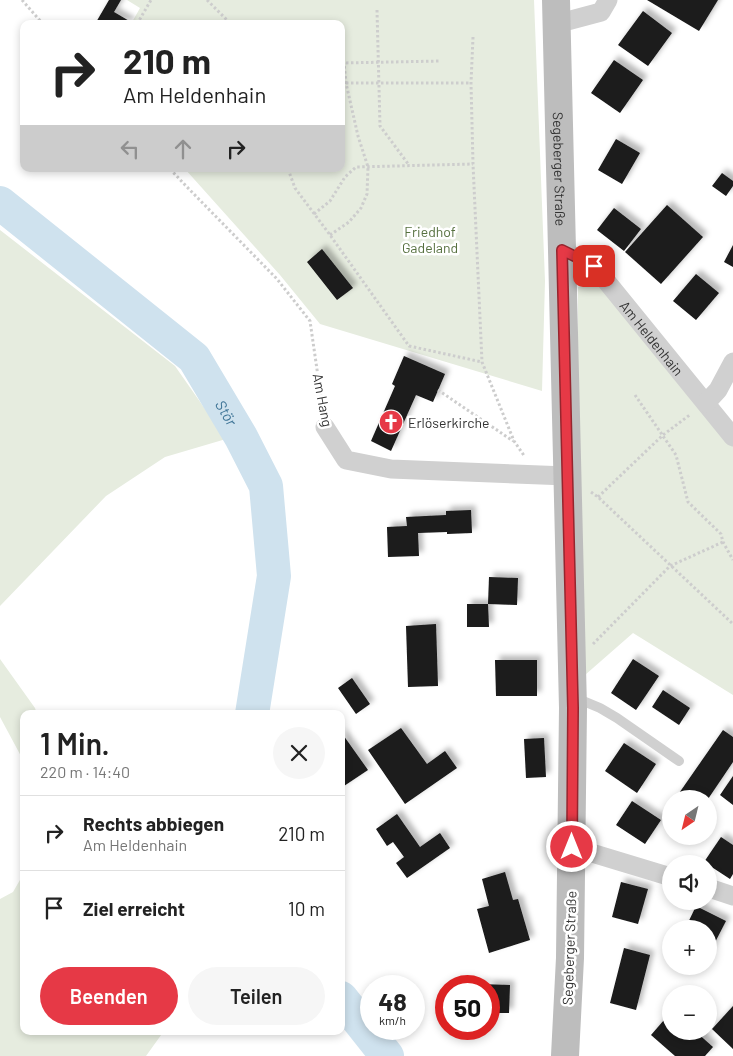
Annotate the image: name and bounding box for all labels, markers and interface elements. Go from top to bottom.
text: 210 m [123,39,211,81]
icon: right [40,40,105,105]
text: Am Heldenhain [123,81,266,107]
street label: Segeberger Straße [550,112,570,226]
icon: left [116,135,144,163]
icon: ahead [169,135,197,163]
icon: right [222,135,250,163]
park label: Friedhof Gadeland [402,223,458,256]
pin [573,245,615,287]
icon: arrive [580,252,608,280]
street label: Am Heldenhain [617,297,688,378]
street label: Am Hang [309,372,337,428]
water label: Stör [212,397,241,429]
church icon: Erlöserkirche [378,409,404,435]
place label: Erlöserkirche [408,414,489,431]
text: 1 Min. [40,725,110,761]
button: close [273,727,325,779]
text: 220 m · 14:40 [40,762,130,781]
north arrow [662,790,718,845]
map controls [662,790,717,1040]
text: Rechts abbiegen [83,812,224,835]
icon: right [40,819,68,847]
position arrow [545,820,597,872]
text: 210 m [278,822,325,845]
text: Am Heldenhain [83,835,187,854]
button: sound [662,855,717,910]
street label: Segeberger Straße [559,891,579,1005]
icon: arrive [40,894,68,922]
text: Ziel erreicht [83,897,185,920]
text: 10 m [288,897,325,920]
button: + [662,920,717,975]
button: Beenden [40,967,178,1025]
button: Teilen [188,967,325,1025]
speed limit sign: 50 [435,975,500,1040]
button: − [662,985,717,1040]
text: 48 [378,986,407,1016]
text: km/h [379,1013,406,1027]

